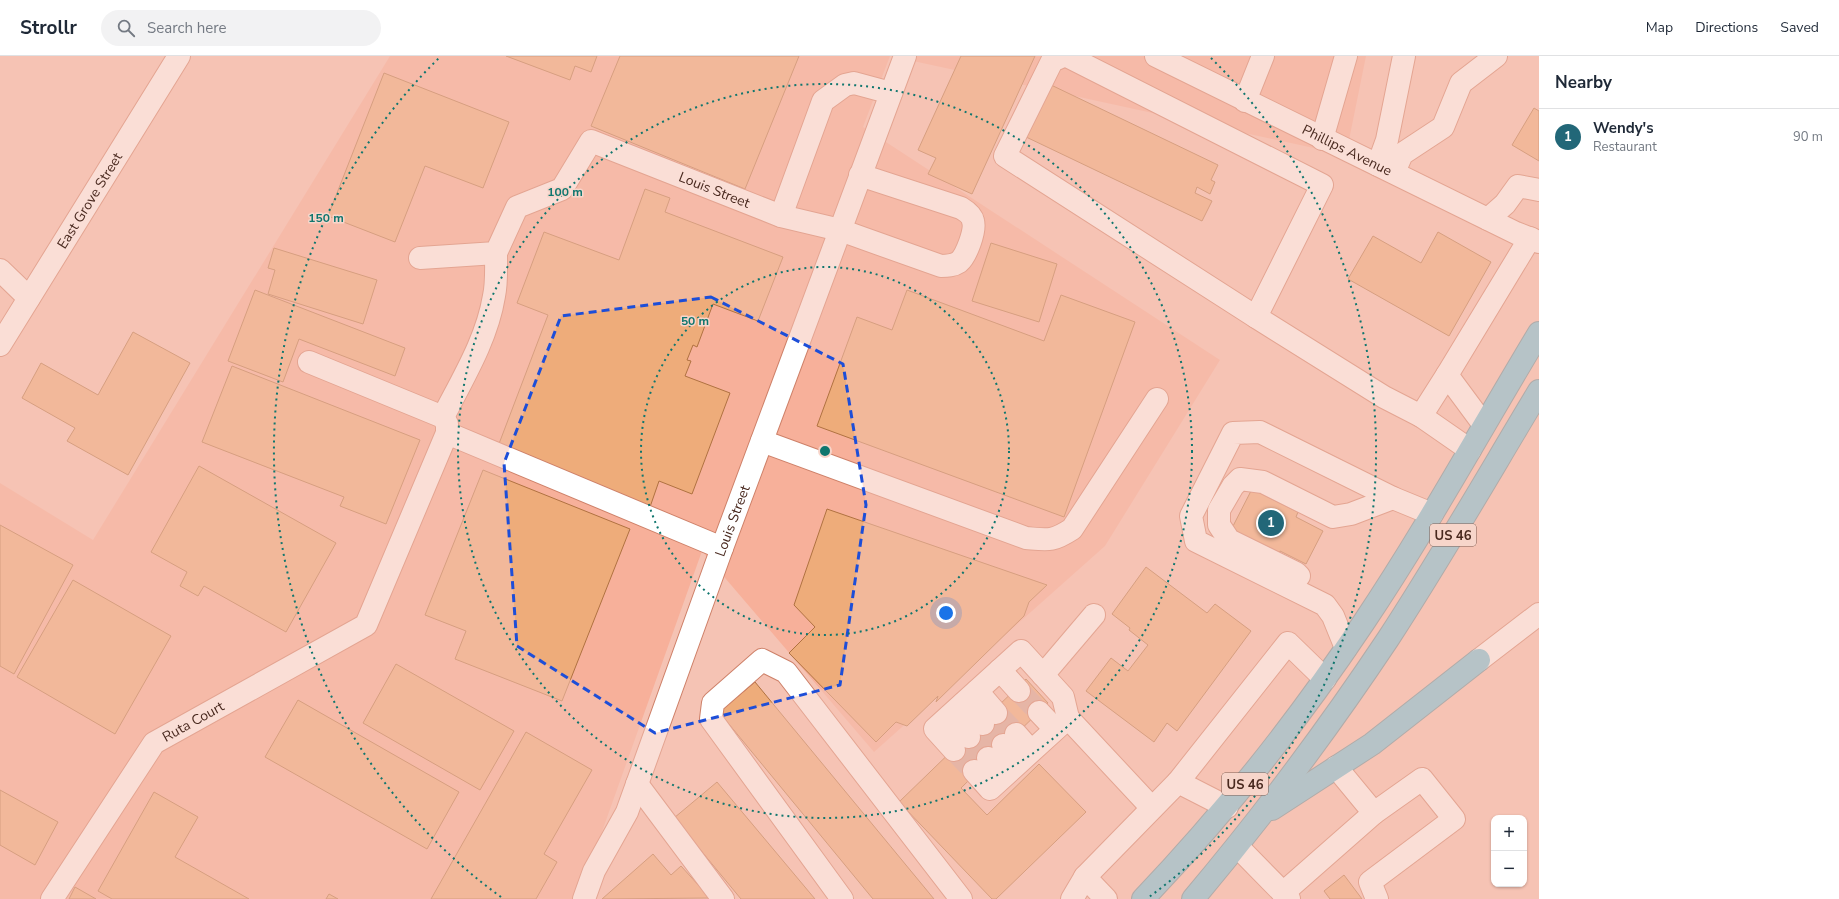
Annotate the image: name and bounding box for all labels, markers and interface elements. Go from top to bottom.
search box [101,10,381,46]
text: Strollr [20,15,77,41]
icon: search [115,17,137,39]
text: Search here [147,18,227,38]
text: Map [1646,18,1673,37]
text: Directions [1695,18,1758,37]
text: Saved [1780,18,1819,37]
text: Nearby [1555,71,1612,94]
text: Wendy's [1593,118,1654,138]
street label: Phillips Avenue [1299,120,1395,181]
text: 1 [1564,128,1572,146]
text: 90 m [1793,128,1823,146]
text: Restaurant [1593,138,1657,156]
street label: East Grove Street [53,149,127,252]
street label: Louis Street [676,168,753,213]
text: 100 m [547,184,583,200]
text: 150 m [308,210,344,226]
text: 50 m [681,313,709,329]
centre of rings [818,444,832,458]
street label: Louis Street [711,482,755,559]
pin: 1 [1258,508,1284,538]
road number: US 46 [1430,524,1476,546]
your location [936,603,956,623]
street label: Ruta Court [159,697,228,747]
road number: US 46 [1222,773,1268,795]
map controls [1491,815,1527,887]
button: + [1491,815,1527,851]
button: − [1491,851,1527,887]

